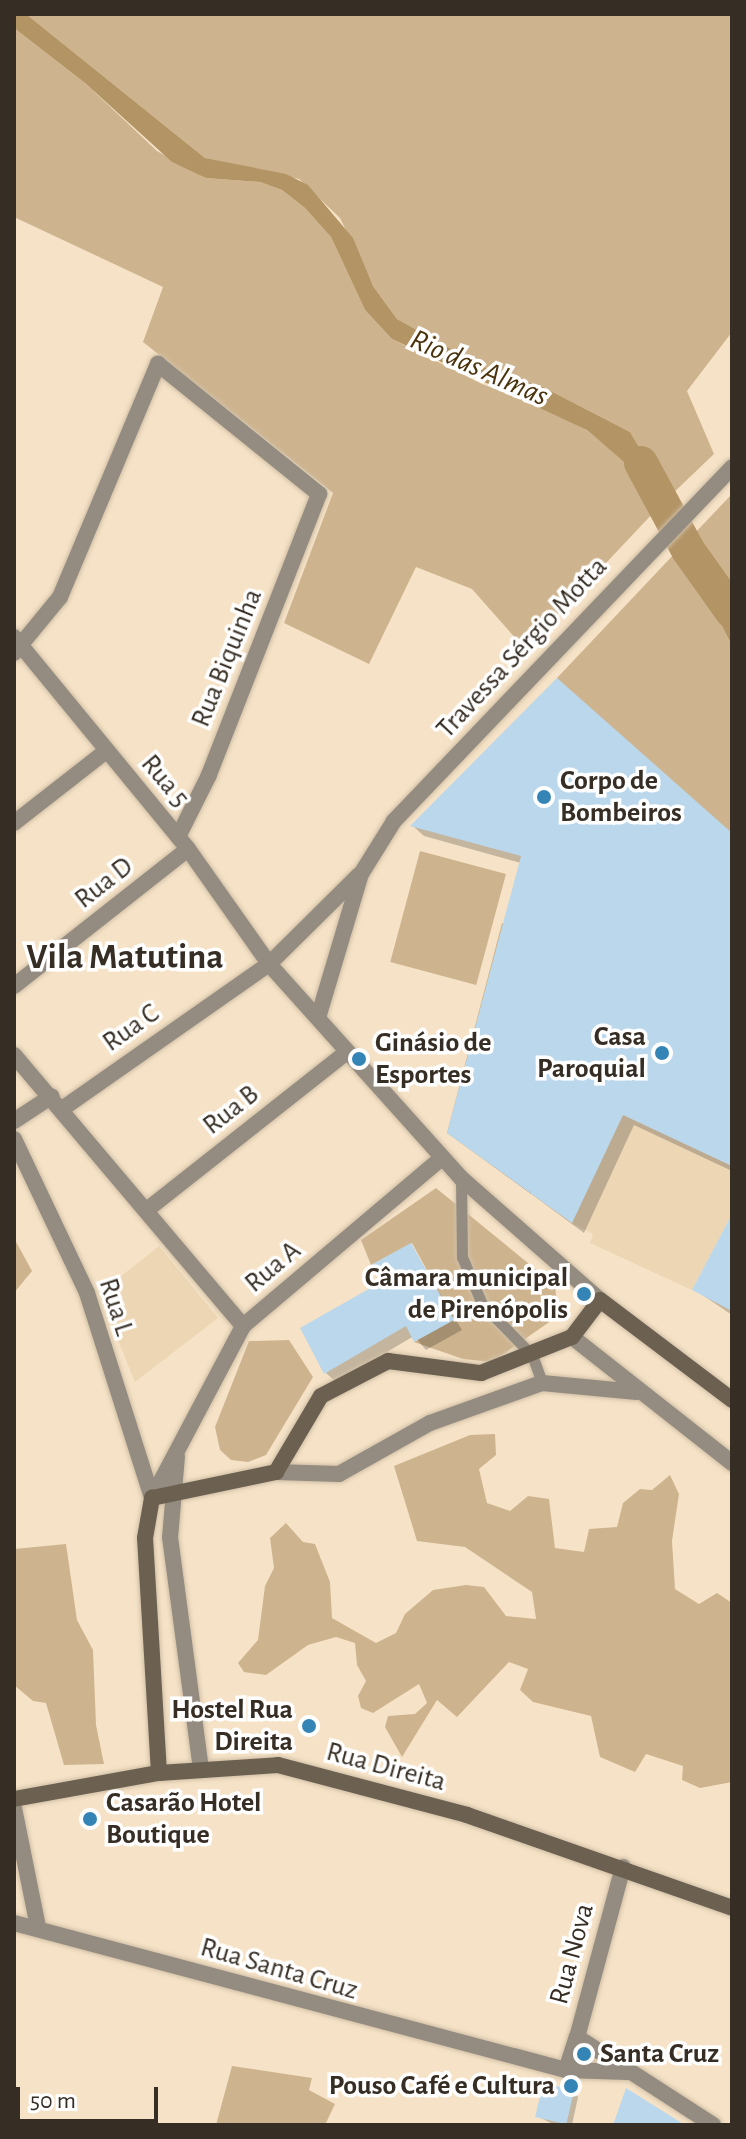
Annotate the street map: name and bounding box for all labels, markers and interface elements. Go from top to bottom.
water label: Rio das Almas [405,322,553,414]
street label: Travessa Sérgio Motta [429,550,615,746]
street label: Rua Biquinha [184,584,270,732]
street label: Rua 5 [133,748,197,814]
place label: Corpo de Bombeiros [560,764,682,830]
marker: Corpo de Bombeiros [535,788,553,806]
street label: Rua D [68,850,140,916]
district label: Vila Matutina [26,936,224,980]
street label: Rua C [96,997,166,1059]
place label: Casa Paroquial [537,1020,646,1086]
place label: Ginásio de Esportes [375,1026,491,1092]
marker: Casa Paroquial [653,1044,671,1062]
marker: Ginásio de Esportes [350,1050,368,1068]
street label: Rua B [196,1078,266,1142]
street label: Rua A [238,1234,308,1300]
place label: Câmara municipal de Pirenópolis [365,1261,568,1327]
street label: Rua L [91,1274,141,1340]
marker: Câmara municipal de Pirenópolis [575,1285,593,1303]
place label: Hostel Rua Direita [171,1693,293,1759]
marker: Hostel Rua Direita [300,1717,318,1735]
street label: Rua Direita [323,1735,449,1799]
place label: Casarão Hotel Boutique [106,1786,261,1852]
marker: Casarão Hotel Boutique [81,1810,99,1828]
street label: Rua Nova [542,1900,602,2008]
street label: Rua Santa Cruz [197,1931,361,2007]
place label: Santa Cruz [600,2037,719,2071]
marker: Santa Cruz [575,2045,593,2063]
place label: Pouso Café e Cultura [329,2069,555,2103]
scale bar [20,2071,162,2121]
marker: Pouso Café e Cultura [562,2077,580,2095]
text: 50 m [30,2089,76,2113]

